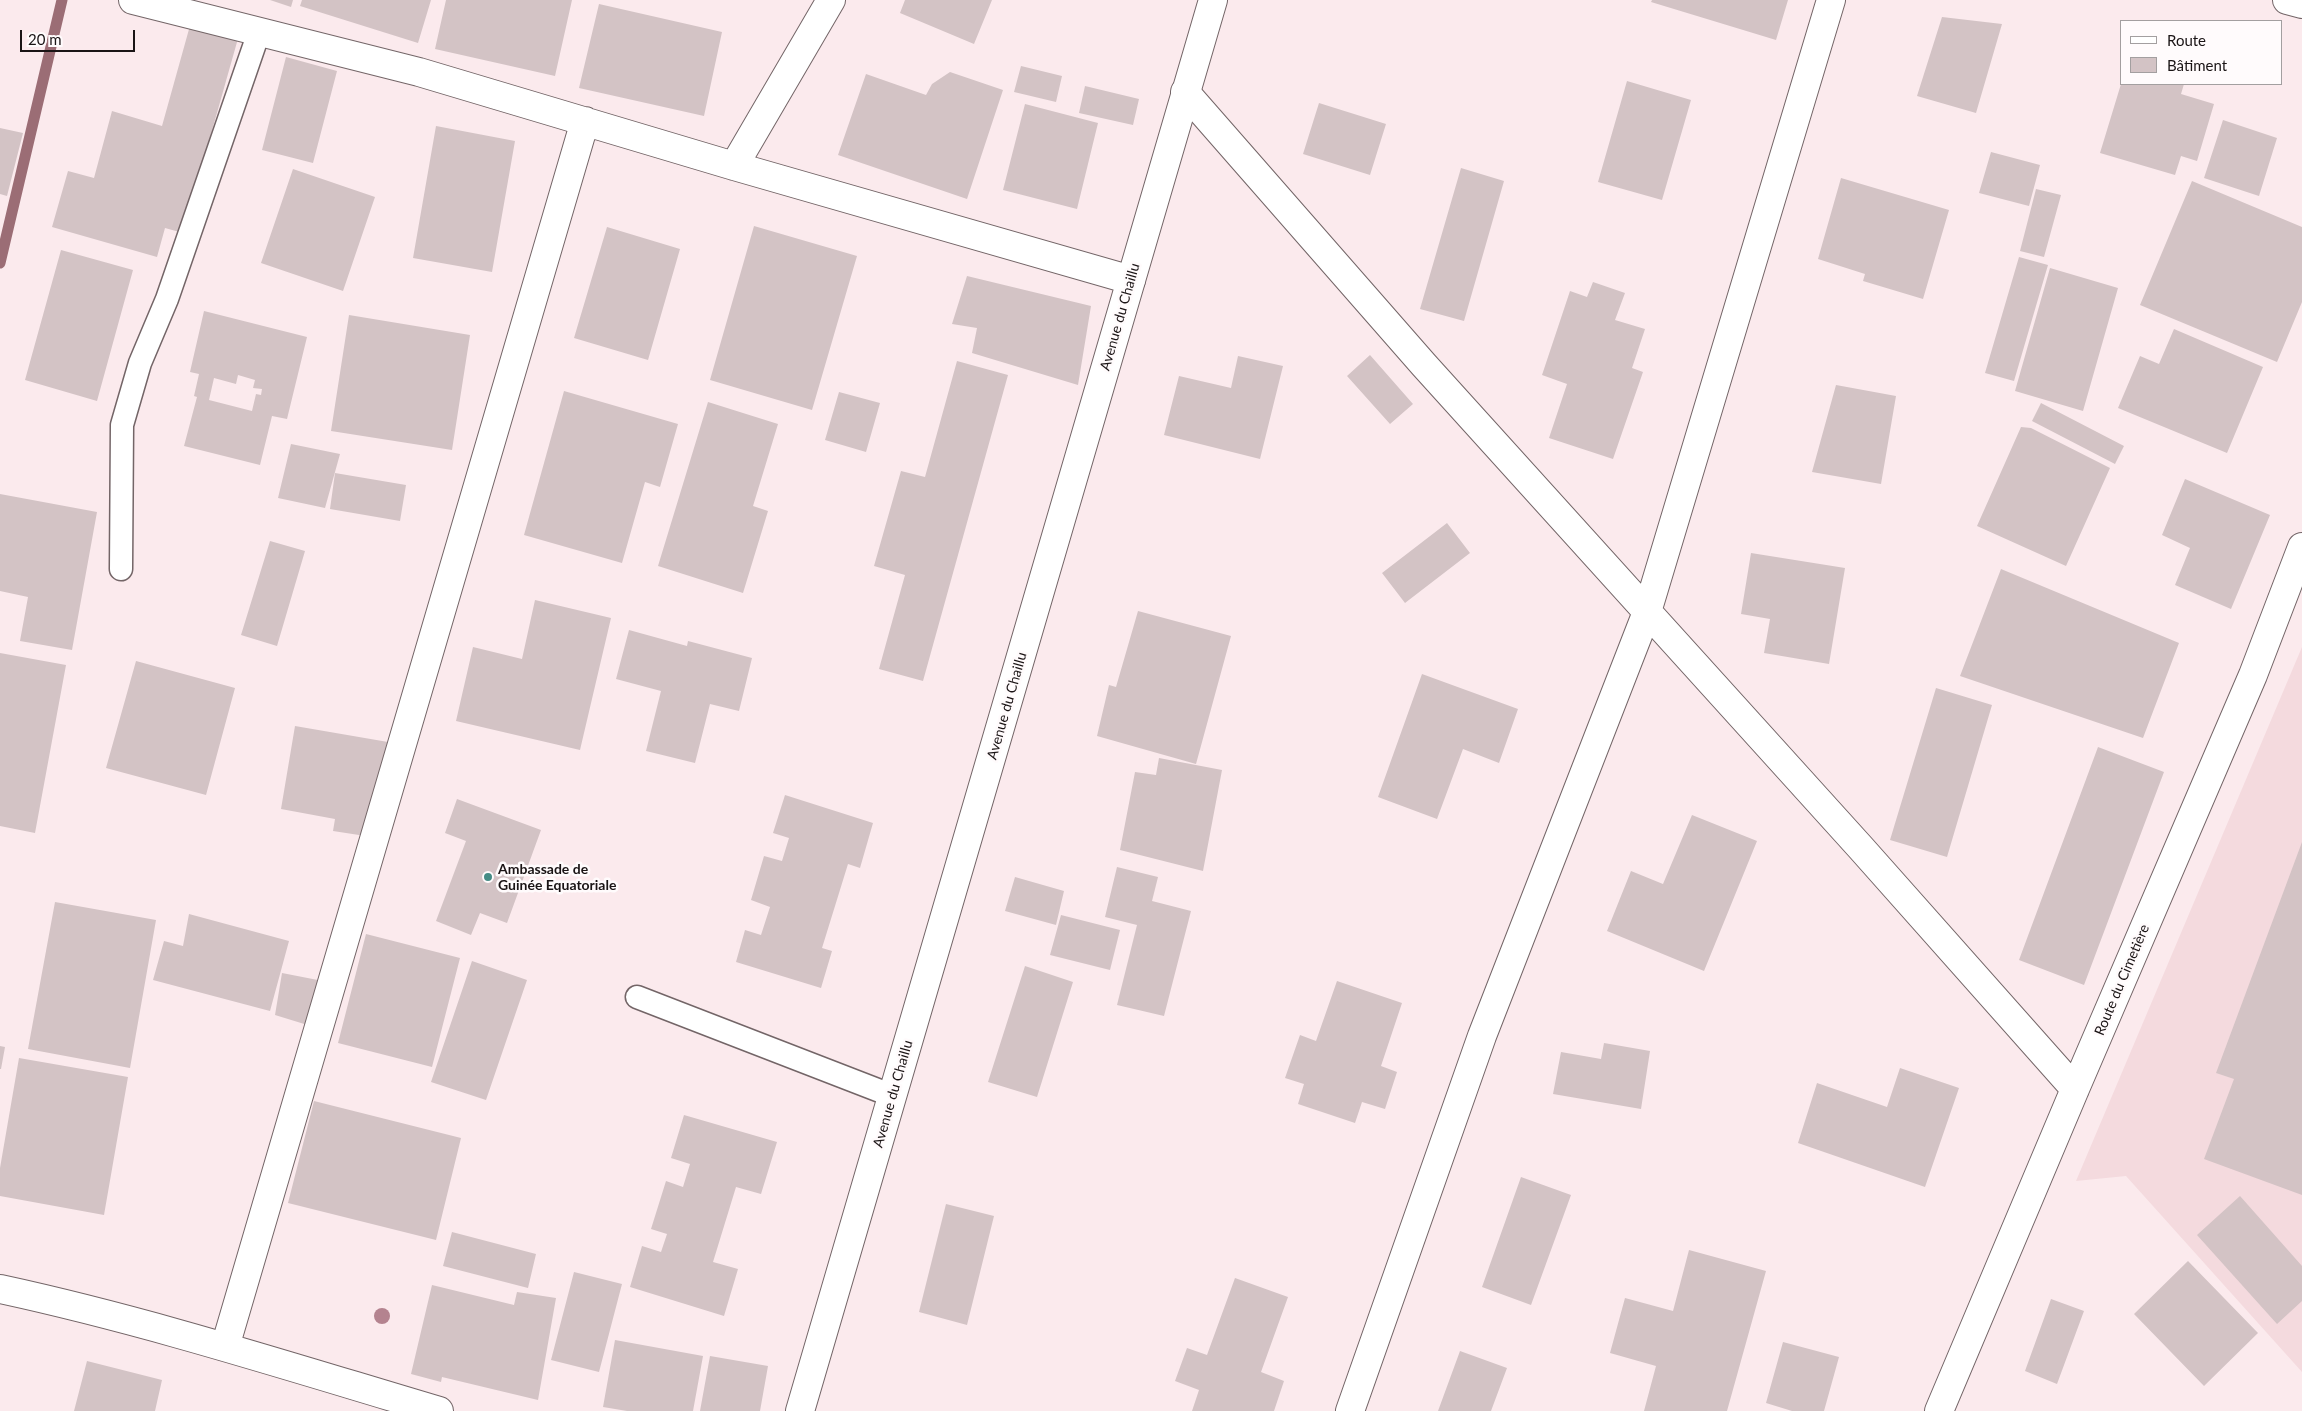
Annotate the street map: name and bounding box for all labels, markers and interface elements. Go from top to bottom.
scale bar [22,20,138,52]
legend [2120,20,2282,85]
text: 20 m [28,30,62,48]
text: Route [2167,31,2206,49]
text: Bâtiment [2167,56,2227,74]
street label: Avenue du Chaillu [1097,261,1143,373]
street label: Avenue du Chaillu [984,650,1030,762]
place label: Ambassade de Guinée Equatoriale [498,861,616,894]
marker: Ambassade de Guinée Equatoriale [482,871,494,883]
street label: Route du Cimetière [2091,922,2153,1038]
street label: Avenue du Chaillu [870,1038,916,1150]

